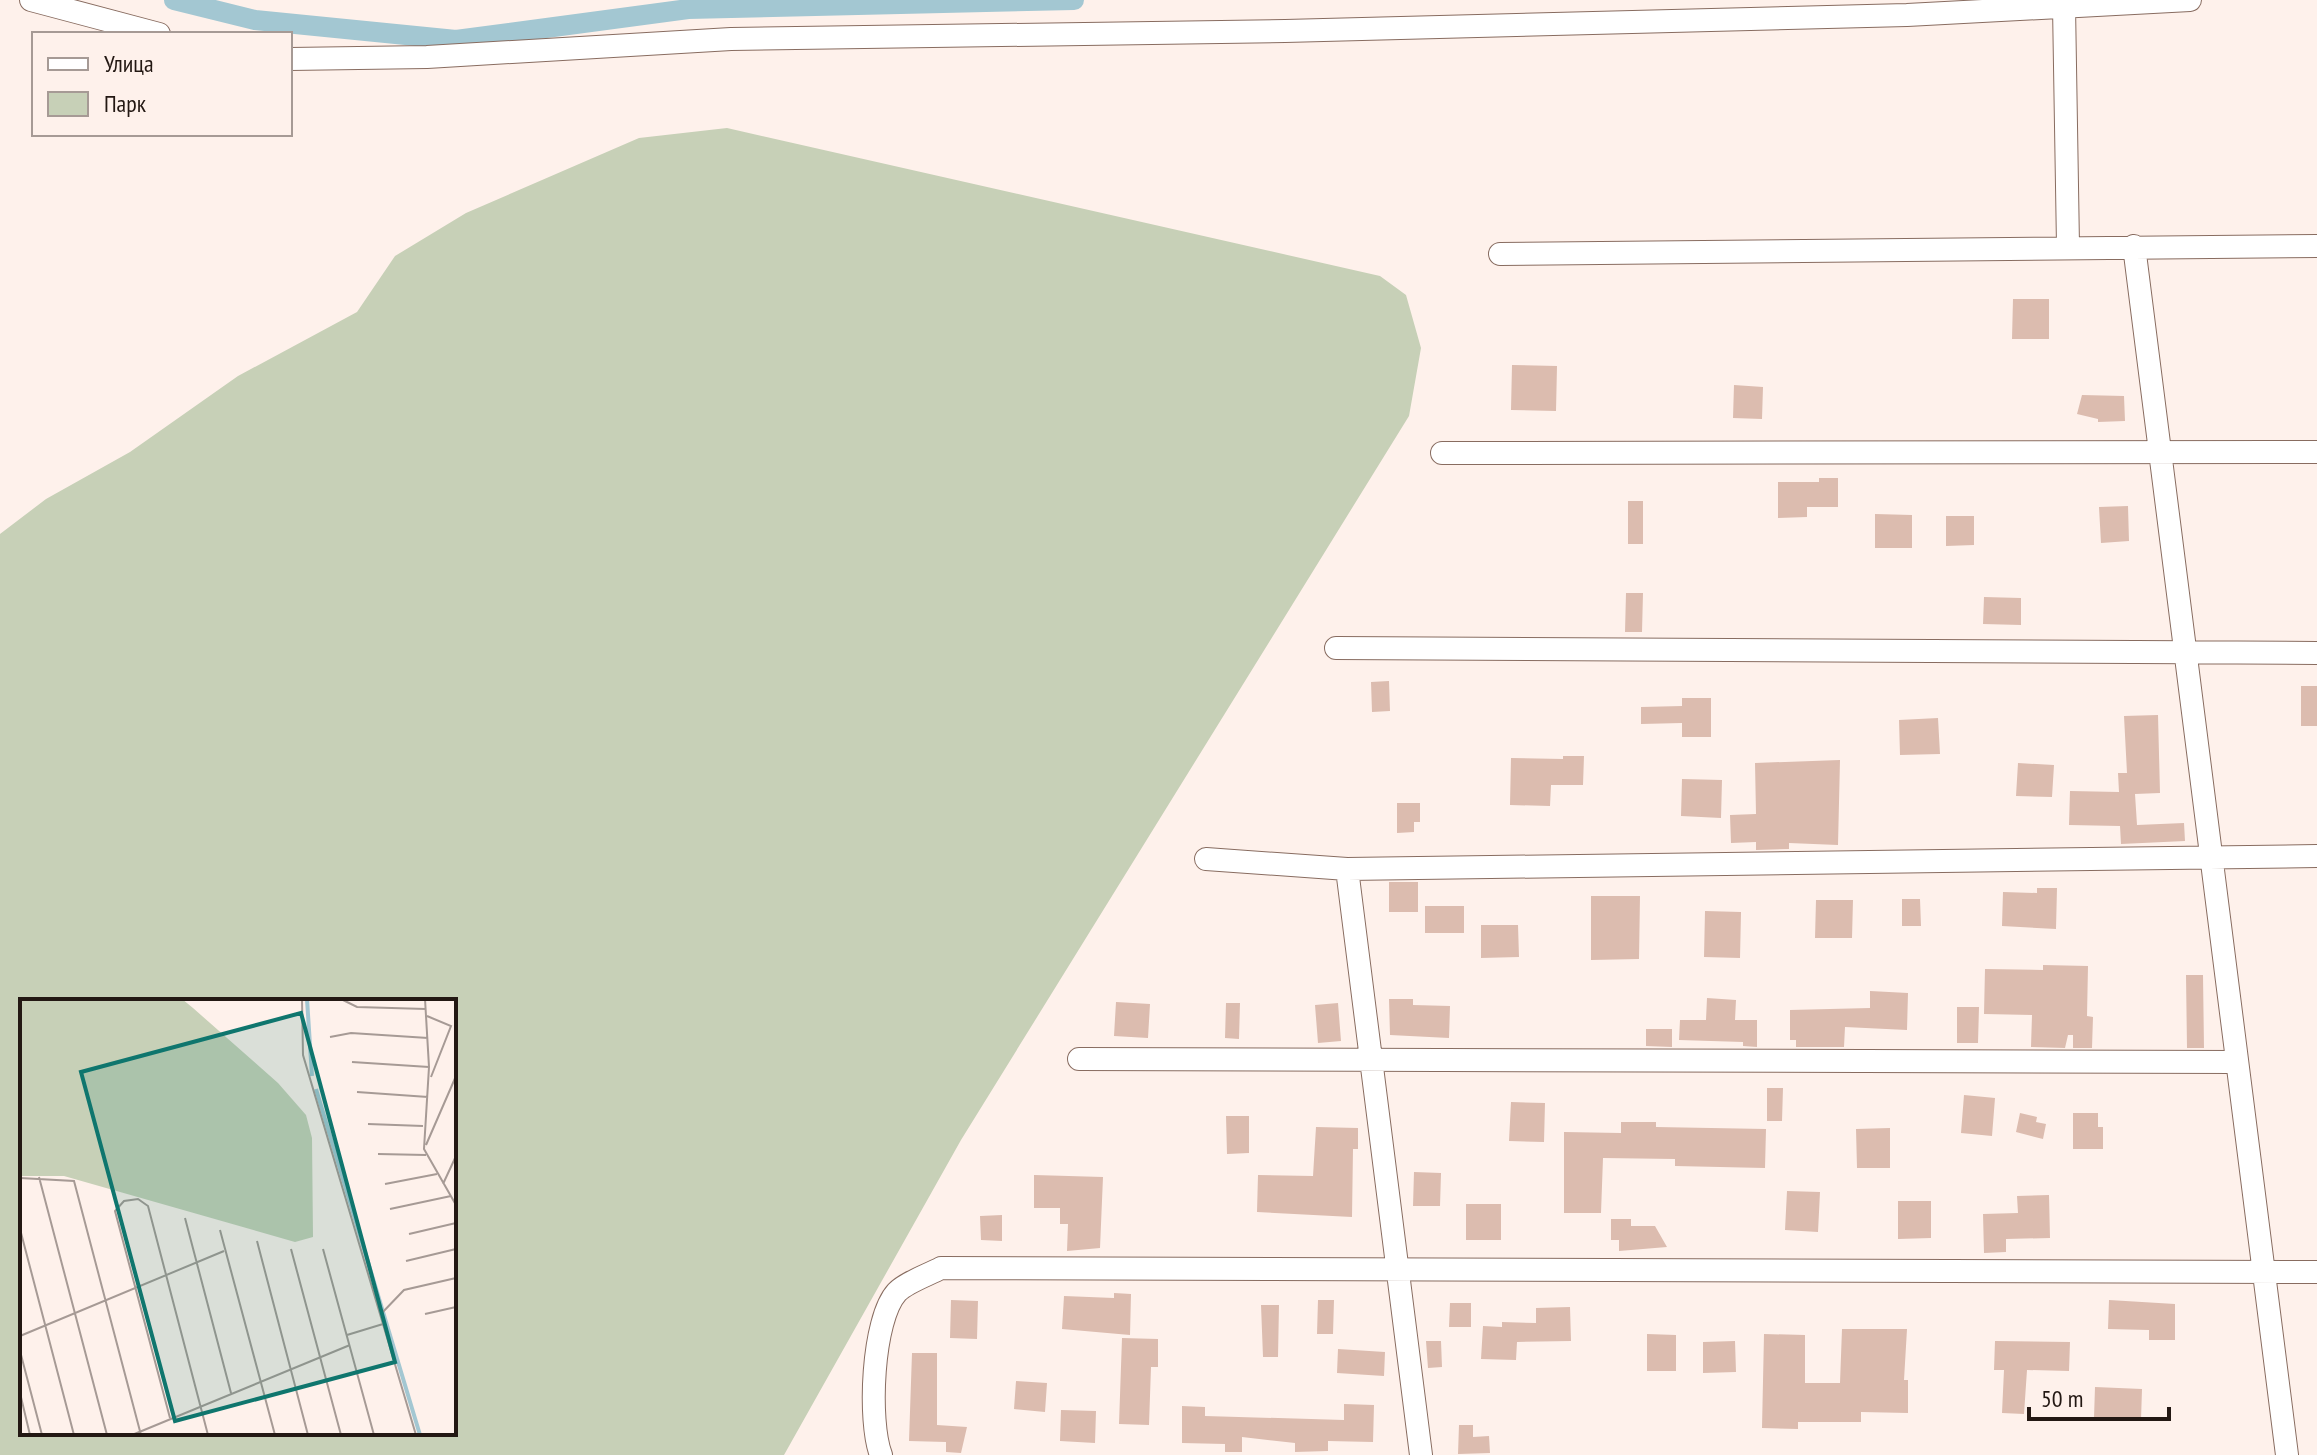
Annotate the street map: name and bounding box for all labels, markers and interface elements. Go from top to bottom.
legend [32,32,292,136]
text: Улица [104,48,154,79]
text: Парк [104,88,147,119]
inset map [20,999,456,1435]
scale bar [2029,1371,2169,1421]
text: 50 m [2041,1383,2083,1414]

